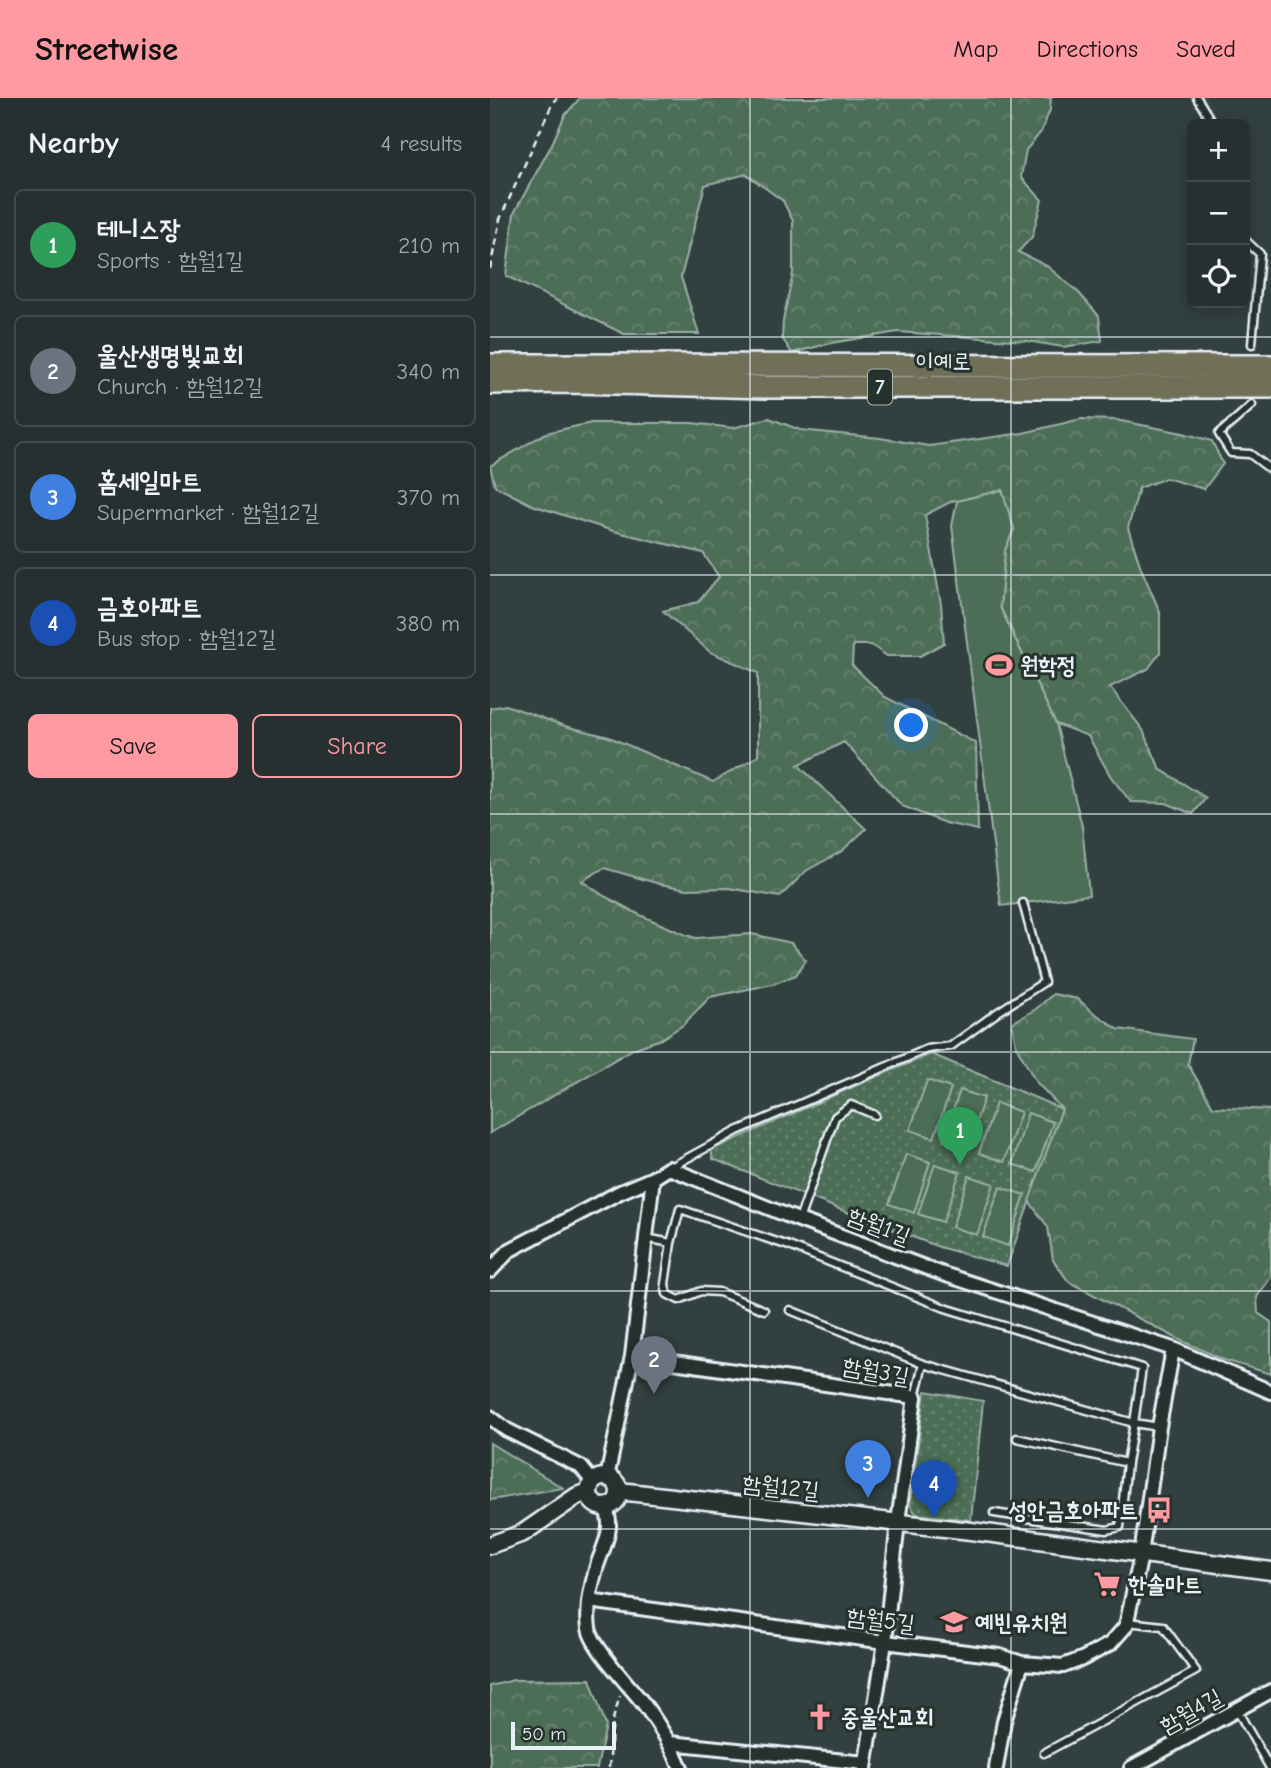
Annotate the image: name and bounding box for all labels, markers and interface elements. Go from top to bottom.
text: Streetwise [35,30,178,68]
text: Map [953,35,999,63]
text: Directions [1037,35,1138,63]
text: Saved [1176,35,1236,63]
map controls [1187,119,1250,308]
button: + [1187,119,1250,182]
text: Nearby [28,126,119,161]
text: 4 results [380,130,462,157]
button: − [1187,182,1250,245]
text: 테니스장 [97,215,181,245]
text: 1 [48,232,58,259]
text: 210 m [398,232,460,259]
button: locate [1187,245,1250,308]
text: Sports · 함월1길 [97,247,243,274]
text: 울산생명빛교회 [97,341,243,371]
street label: 이예로 [915,348,971,375]
text: 2 [47,358,59,385]
text: 340 m [397,358,460,385]
road number: 7 [868,370,892,404]
text: Church · 함월12길 [97,373,263,400]
text: 홈세일마트 [97,467,202,497]
text: 3 [47,484,59,511]
text: 370 m [397,484,460,511]
text: Supermarket · 함월12길 [97,499,319,526]
text: 금호아파트 [97,593,202,623]
text: 4 [48,610,58,637]
text: 380 m [396,610,460,637]
text: Bus stop · 함월12길 [97,625,276,652]
sports icon: 원학정 [984,650,1014,680]
place label: 원학정 [1020,652,1076,679]
your location [894,708,928,742]
button: Save [28,714,238,778]
button: Share [252,714,462,778]
pin: 1 [937,1107,983,1165]
street label: 함월1길 [844,1202,914,1250]
pin: 2 [631,1336,677,1394]
street label: 함월3길 [841,1352,911,1390]
pin: 3 [845,1440,891,1498]
pin: 4 [911,1460,957,1518]
street label: 함월12길 [741,1470,821,1504]
bus stop icon: 성안금호아파트 [1144,1495,1174,1525]
place label: 성안금호아파트 [1008,1497,1138,1524]
supermarket icon: 한솔마트 [1092,1569,1122,1599]
place label: 한솔마트 [1127,1571,1202,1598]
street label: 함월5길 [846,1602,916,1638]
school or university icon: 예빈유치원 [939,1607,969,1637]
place label: 예빈유치원 [975,1609,1068,1636]
street label: 함월4길 [1155,1683,1227,1739]
church icon: 중울산교회 [805,1702,835,1732]
place label: 중울산교회 [841,1704,934,1731]
scale bar [511,1719,616,1751]
text: 50 m [522,1723,566,1745]

